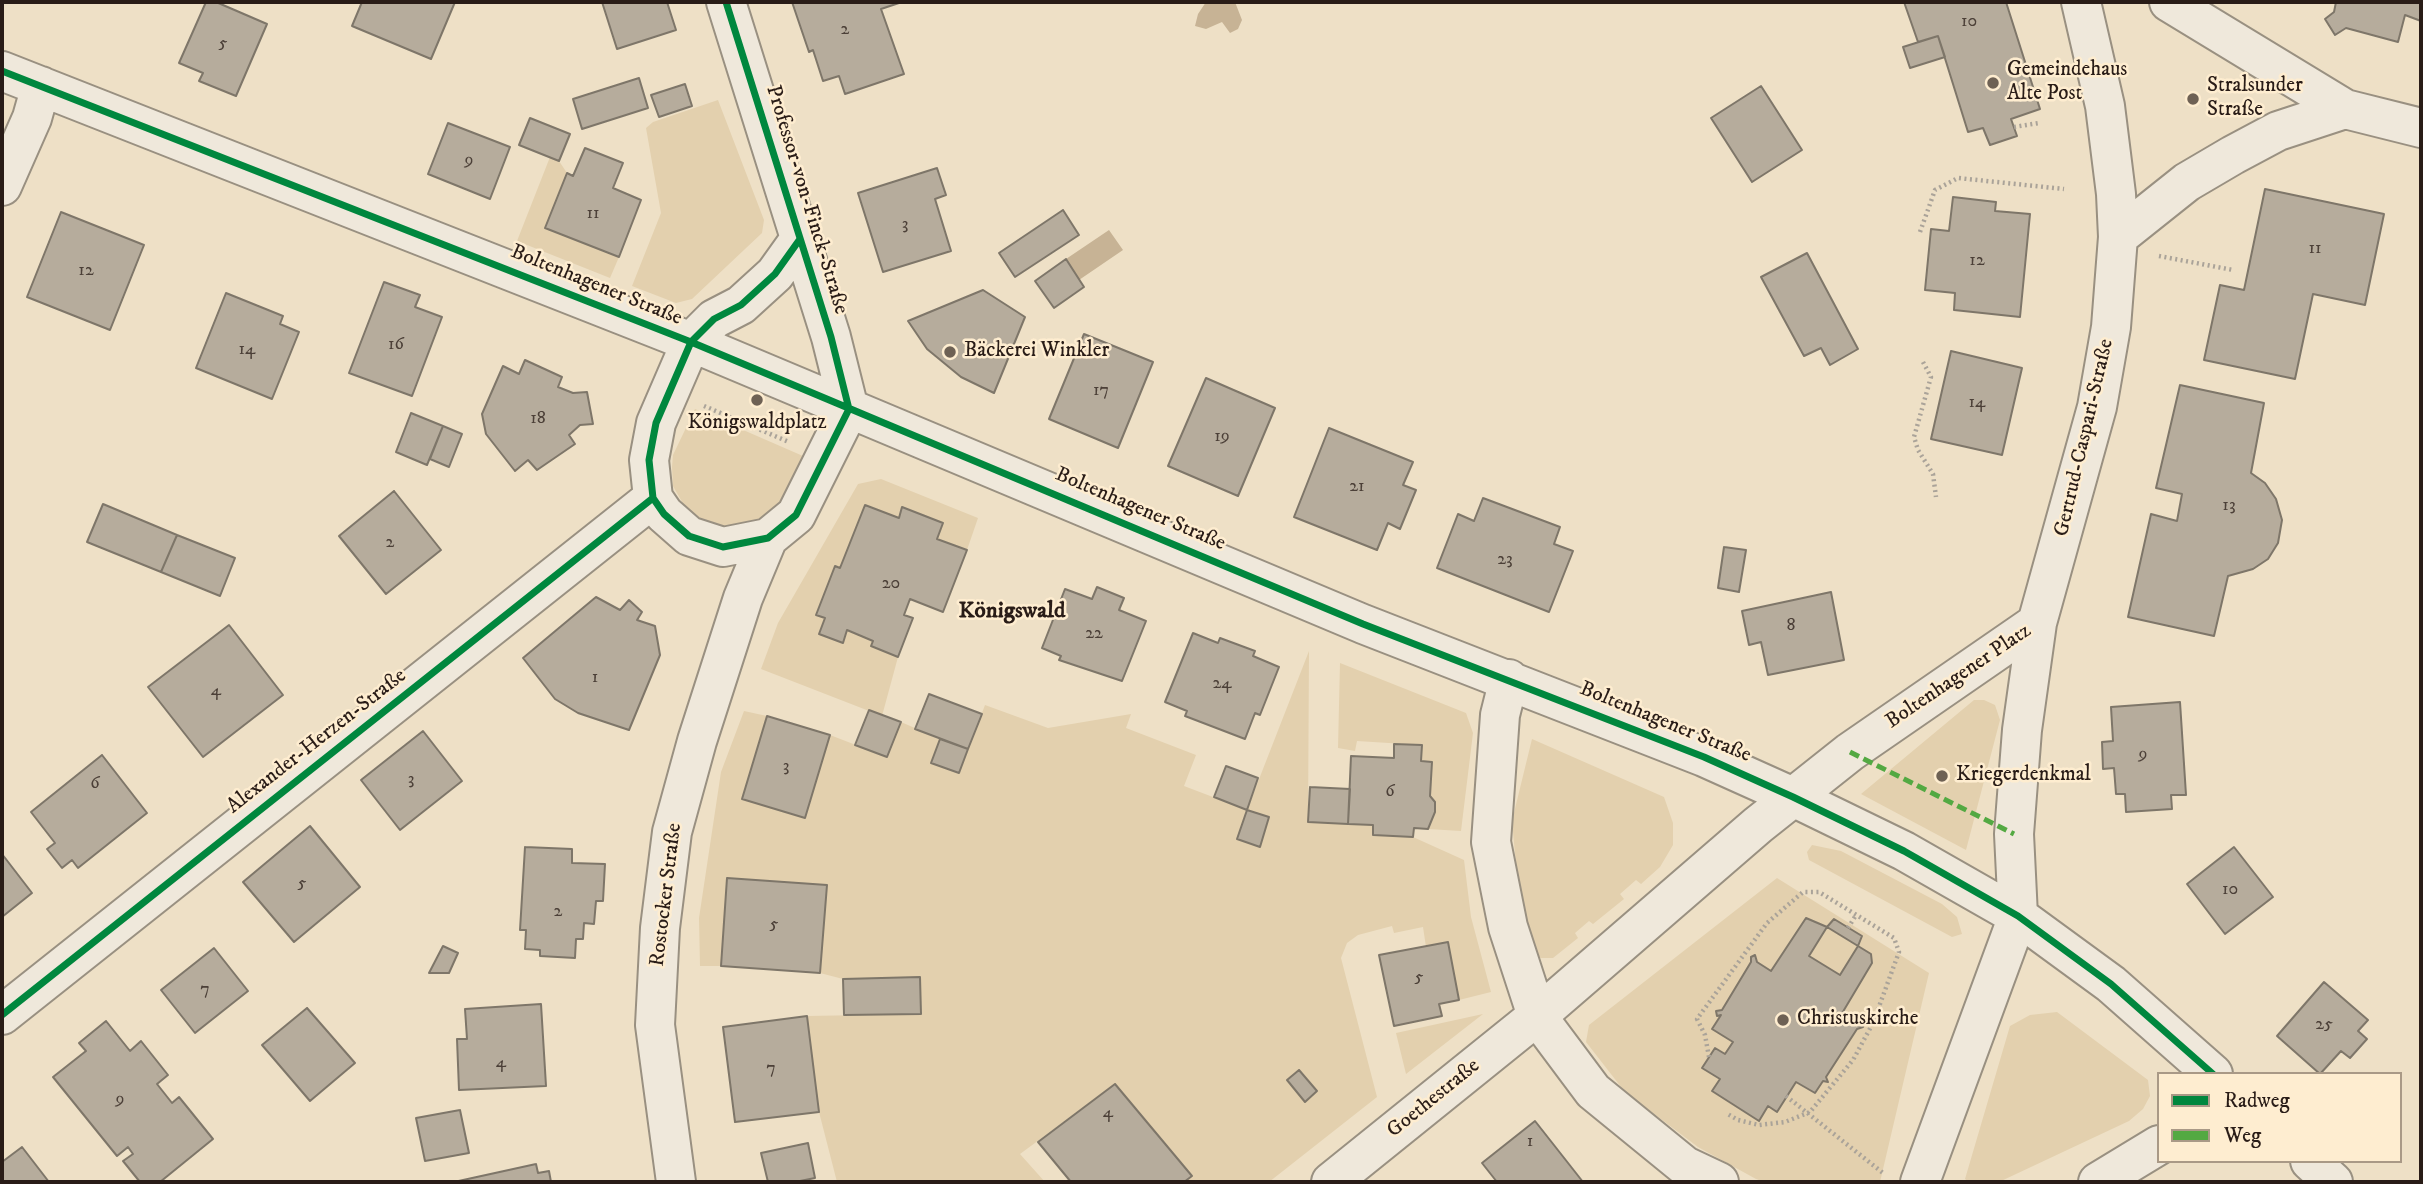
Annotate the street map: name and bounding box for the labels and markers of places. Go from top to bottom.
place label: Gemeindehaus Alte Post [2007,58,2127,108]
place label: Stralsunder Straße [2207,74,2303,124]
marker: Gemeindehaus Alte Post [1985,75,2001,91]
marker: Stralsunder Straße [2185,91,2201,107]
place label: Bäckerei Winkler [964,339,1109,365]
marker: Bäckerei Winkler [942,344,958,360]
marker: Königswaldplatz [749,392,765,408]
place label: Königswaldplatz [688,411,826,437]
place label: Kriegerdenkmal [1956,763,2091,789]
marker: Kriegerdenkmal [1934,768,1950,784]
place label: Christuskirche [1797,1007,1918,1033]
marker: Christuskirche [1775,1012,1791,1028]

